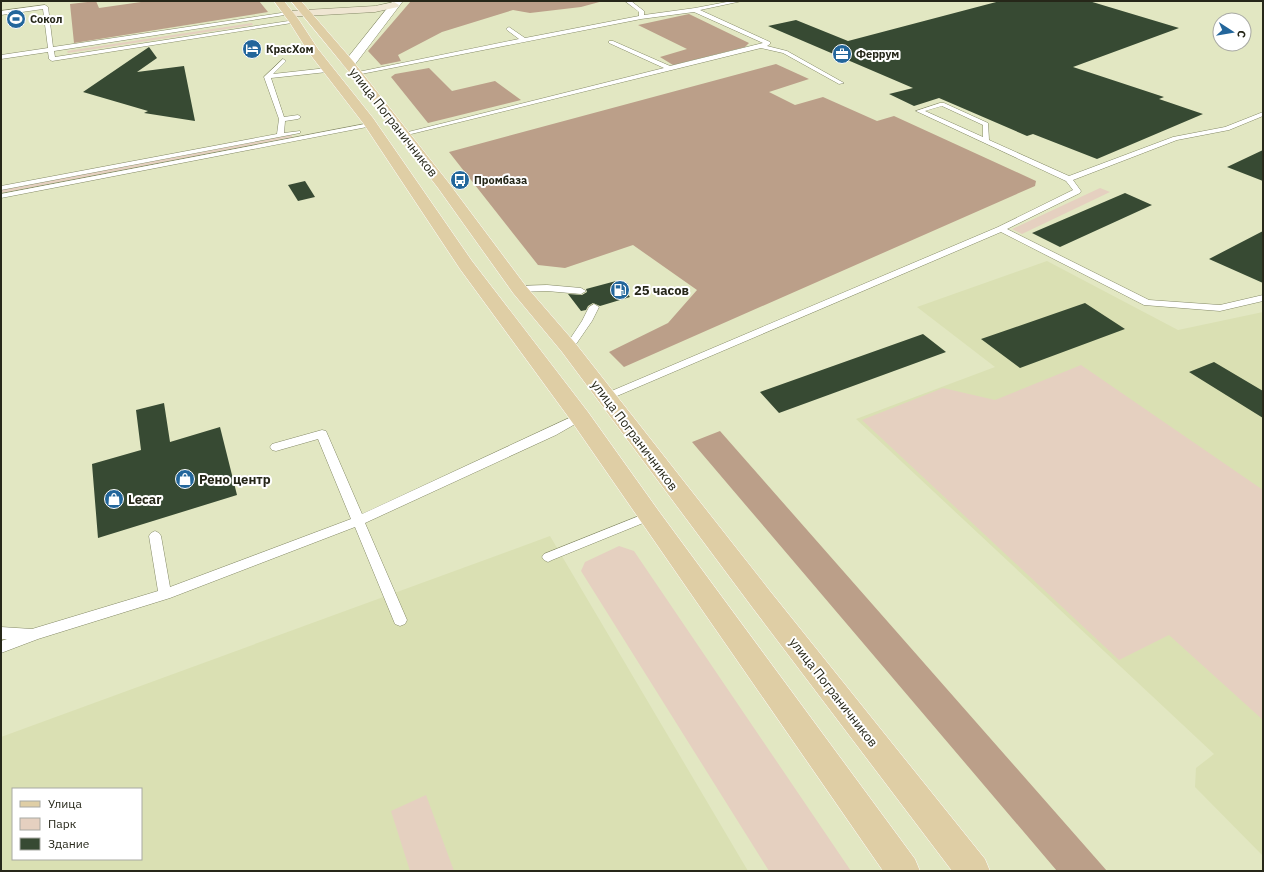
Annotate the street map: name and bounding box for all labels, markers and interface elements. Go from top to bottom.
sports icon: Сокол [5,8,27,30]
place label: Сокол [30,12,62,26]
north arrow [1212,12,1252,52]
text: С [1234,29,1249,39]
hotel icon: КрасХом [241,38,263,60]
place label: КрасХом [266,42,313,56]
office icon: Феррум [831,43,853,65]
place label: Феррум [856,47,899,61]
street label: улица Пограничников [345,64,442,181]
bus stop icon: Промбаза [449,169,471,191]
place label: Промбаза [474,173,527,187]
fuel station icon: 25 часов [609,279,631,301]
place label: 25 часов [634,282,689,299]
street label: улица Пограничников [587,376,682,494]
shop icon: Рено центр [174,468,196,490]
place label: Рено центр [199,471,271,488]
shop icon: Lecar [103,488,125,510]
place label: Lecar [128,491,161,508]
street label: улица Пограничников [785,634,882,751]
legend [12,788,142,860]
text: Улица [48,796,82,811]
text: Парк [48,816,77,831]
text: Здание [48,836,90,851]

